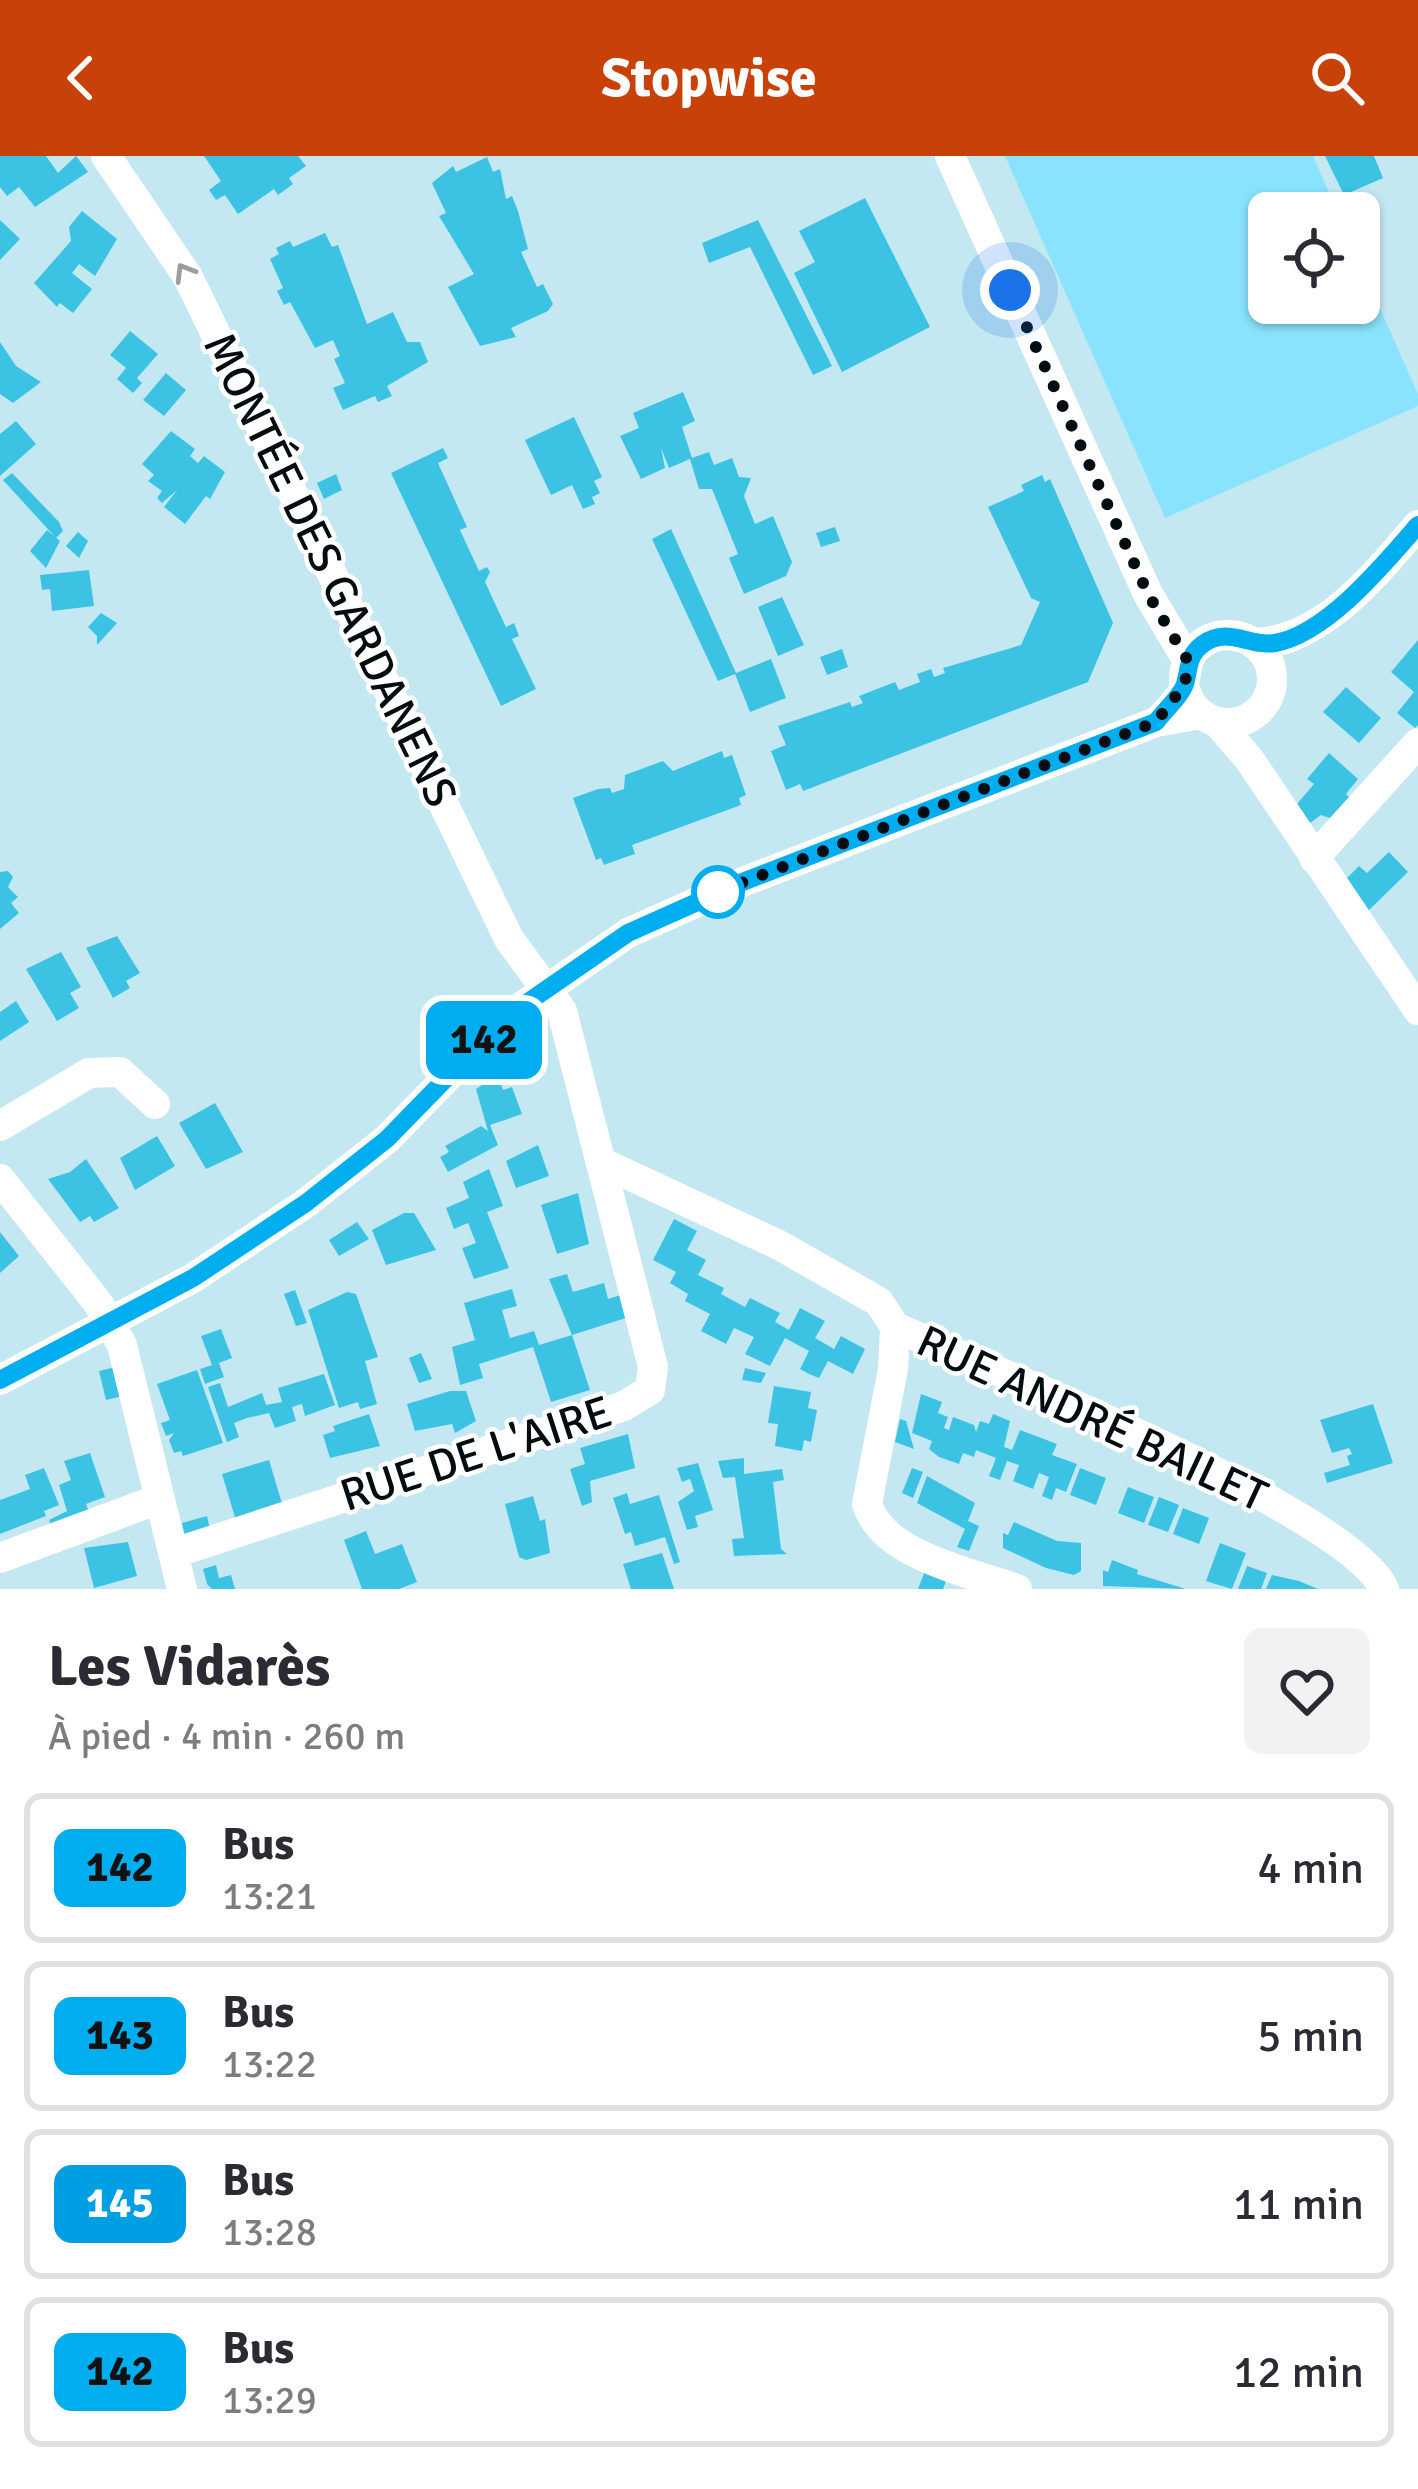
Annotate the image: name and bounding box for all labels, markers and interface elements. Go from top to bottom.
icon: back [48,45,114,111]
text: Stopwise [601,45,817,112]
icon: search [1304,45,1370,111]
map controls [1248,192,1380,324]
button: locate [1248,192,1380,324]
your location [980,260,1040,320]
one-way arrow [176,263,198,285]
street label: MONTÉE DES GARDANENS [191,324,469,816]
unlabelled marker [693,867,743,917]
line badge: 142 [415,1001,553,1079]
text: 142 [450,1014,518,1065]
street label: RUE ANDRÉ BAILET [908,1314,1276,1524]
street label: RUE DE L'AIRE [333,1384,619,1524]
button: heart [1244,1628,1370,1754]
text: Les Vidarès [48,1631,330,1702]
text: À pied · 4 min · 260 m [48,1712,405,1760]
text: Bus [222,1817,294,1872]
text: 4 min [1257,1841,1364,1896]
text: 142 [86,1842,154,1893]
text: 13:21 [222,1872,317,1920]
text: Bus [222,1985,294,2040]
text: 5 min [1257,2009,1364,2064]
text: 143 [86,2010,154,2061]
text: 13:22 [222,2040,317,2088]
text: Bus [222,2153,294,2208]
text: 11 min [1233,2177,1364,2232]
text: 145 [86,2178,154,2229]
text: 13:28 [222,2208,317,2256]
text: Bus [222,2321,294,2376]
text: 12 min [1233,2345,1364,2400]
text: 142 [86,2346,154,2397]
text: 13:29 [222,2376,317,2424]

